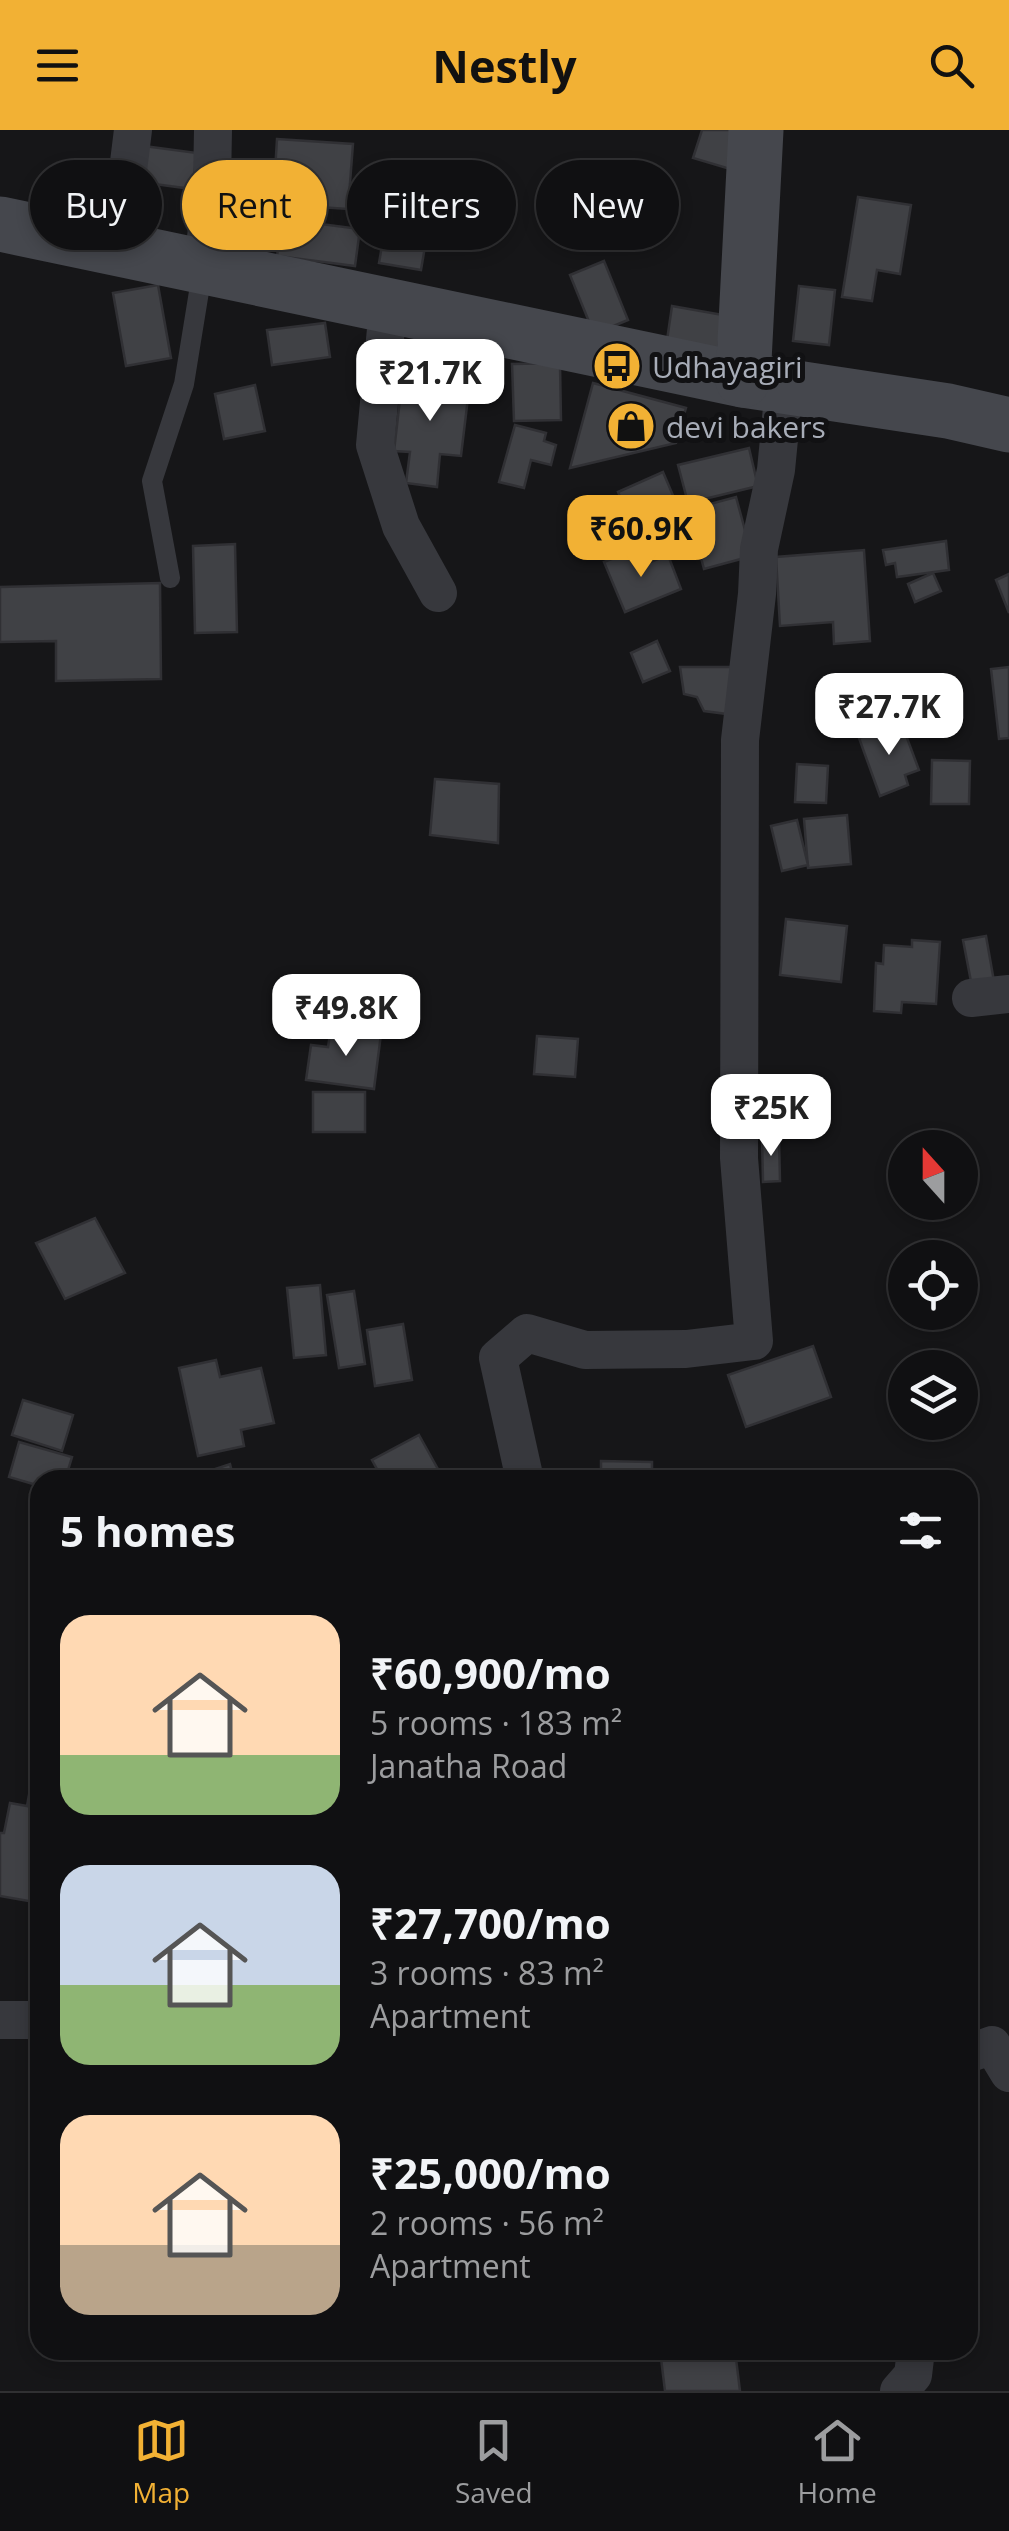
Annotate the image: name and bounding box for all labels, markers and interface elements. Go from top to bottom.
text: Nestly [432,35,577,96]
icon: menu [30,38,85,93]
icon: search [924,38,979,93]
chip: Buy [30,160,162,250]
chip: Rent [182,160,327,250]
chip: Filters [347,160,516,250]
chip: New [536,160,679,250]
pin: ₹21.7K [349,339,511,424]
bus stop icon: Udhayagiri [591,340,643,392]
place label: Udhayagiri [652,346,803,387]
text: ₹21.7K [378,350,482,393]
shop icon: devi bakers [605,400,657,452]
place label: devi bakers [666,406,826,447]
pin: ₹60.9K [560,495,722,580]
text: ₹60.9K [589,506,693,549]
pin: ₹27.7K [808,673,970,758]
text: ₹27.7K [837,684,941,727]
pin: ₹49.8K [265,974,427,1059]
text: ₹49.8K [294,985,398,1028]
pin: ₹25K [712,1074,830,1159]
text: ₹25K [733,1085,809,1128]
north arrow [888,1130,978,1220]
map controls [888,1130,978,1440]
button: locate [888,1240,978,1330]
button: layers [888,1350,978,1440]
text: 5 homes [60,1502,235,1559]
icon: filters [893,1503,948,1558]
text: ₹60,900/mo [370,1644,611,1701]
icon: home [140,1655,260,1775]
text: 5 rooms · 183 m² [370,1701,622,1744]
text: Janatha Road [370,1744,567,1787]
text: ₹27,700/mo [370,1894,611,1951]
icon: home [140,1905,260,2025]
text: 3 rooms · 83 m² [370,1951,604,1994]
text: Apartment [370,1994,531,2037]
text: ₹25,000/mo [370,2144,611,2201]
icon: home [140,2155,260,2275]
text: 2 rooms · 56 m² [370,2201,604,2244]
text: Apartment [370,2244,531,2287]
tab: Map [132,2413,190,2511]
tab: Saved [455,2413,533,2511]
tab: Home [797,2413,877,2511]

